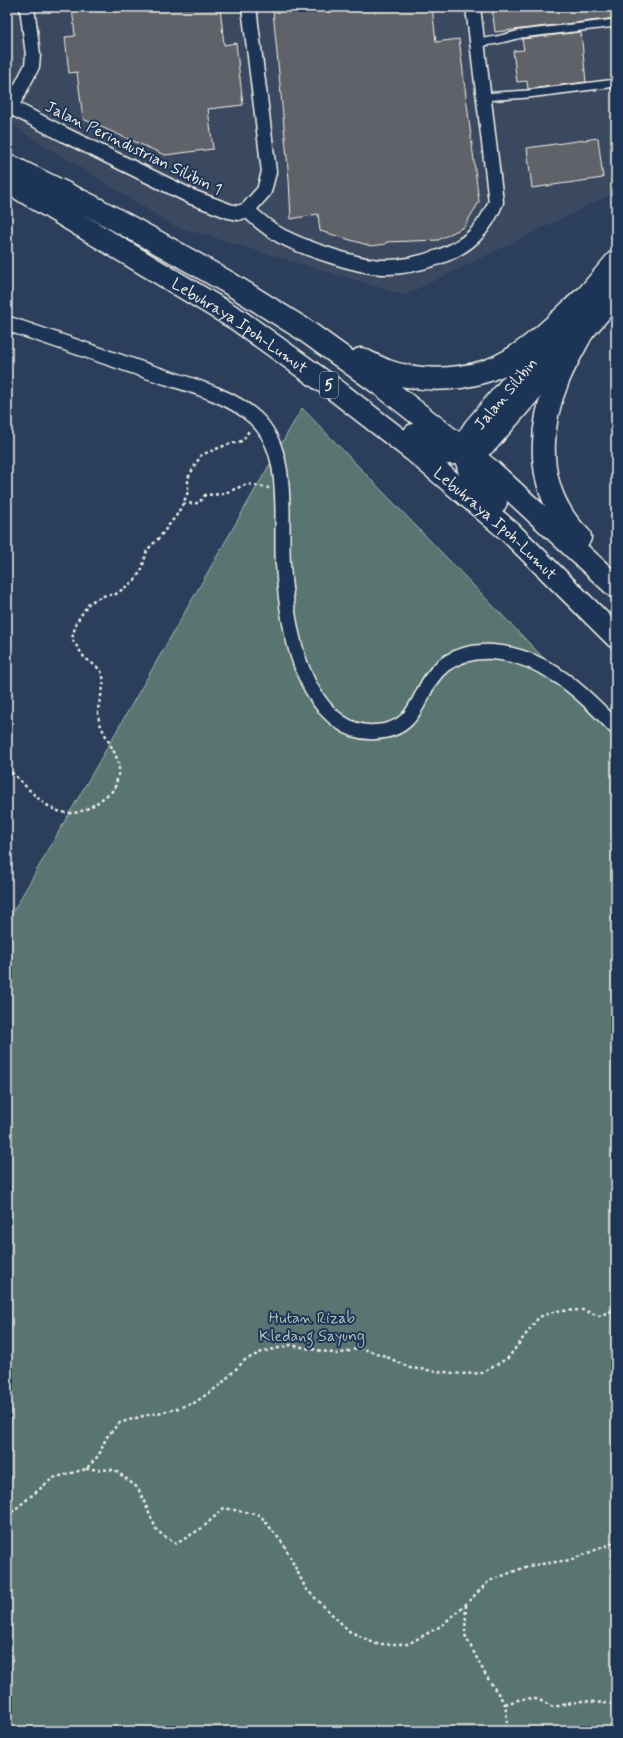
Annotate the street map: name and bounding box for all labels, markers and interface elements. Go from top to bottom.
street label: Jalan Perindustrian Silibin 1 [42,96,225,200]
street label: Lebuhraya Ipoh-Lumut [167,274,312,379]
street label: Jalan Silibin [470,353,543,435]
road number: 5 [320,372,338,398]
street label: Lebuhraya Ipoh-Lumut [429,463,561,585]
park label: Hutan Rizab Kledang Sayung [259,1308,365,1348]

